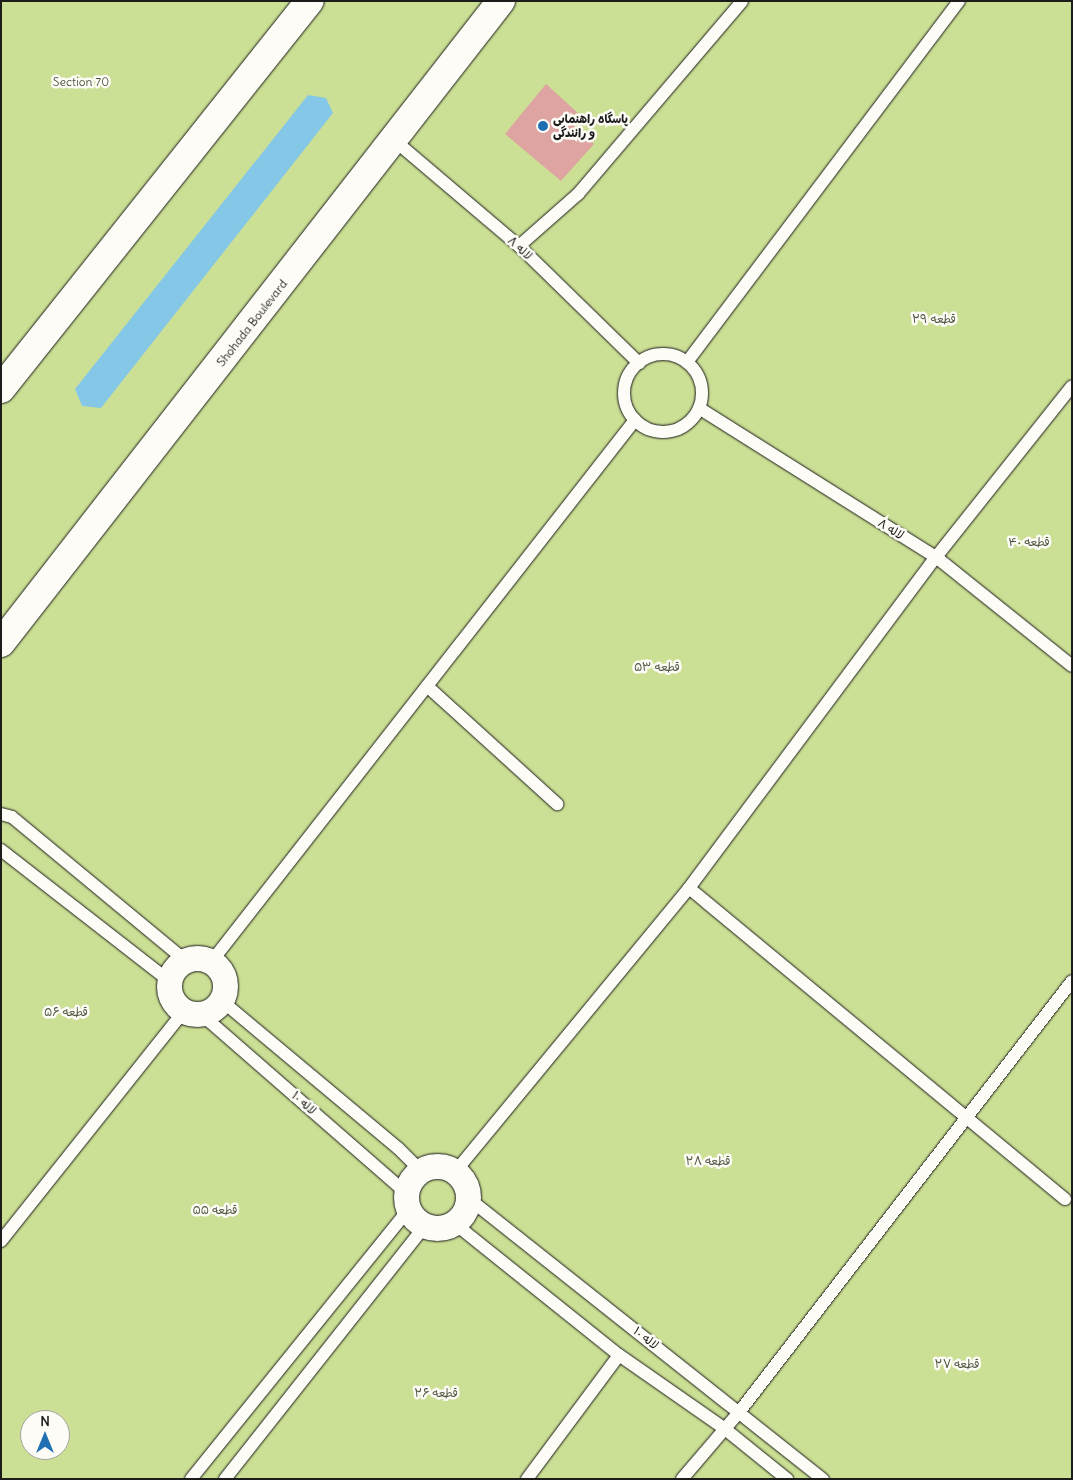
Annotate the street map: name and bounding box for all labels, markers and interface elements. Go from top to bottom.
park label: Section 70 [53,75,109,89]
place label: پاسگاه راهنمایی و رانندگی [553,112,628,140]
marker: پاسگاه راهنمایی و رانندگی [537,120,549,132]
street label: لاله ۸ [505,233,535,263]
street label: Shohada Boulevard [214,277,290,369]
park label: قطعه ۲۹ [912,312,956,326]
street label: لاله ۸ [875,515,907,543]
park label: قطعه ۴۰ [1008,535,1050,549]
park label: قطعه ۵۳ [634,660,680,674]
park label: قطعه ۵۶ [44,1005,88,1019]
street label: لاله ۱۰ [289,1088,319,1118]
park label: قطعه ۲۸ [686,1154,730,1168]
park label: قطعه ۵۵ [193,1203,237,1217]
street label: لاله ۱۰ [631,1324,661,1352]
park label: قطعه ۲۷ [935,1357,979,1371]
park label: قطعه ۲۶ [414,1386,458,1400]
north arrow [20,1410,70,1460]
text: N [40,1412,50,1430]

